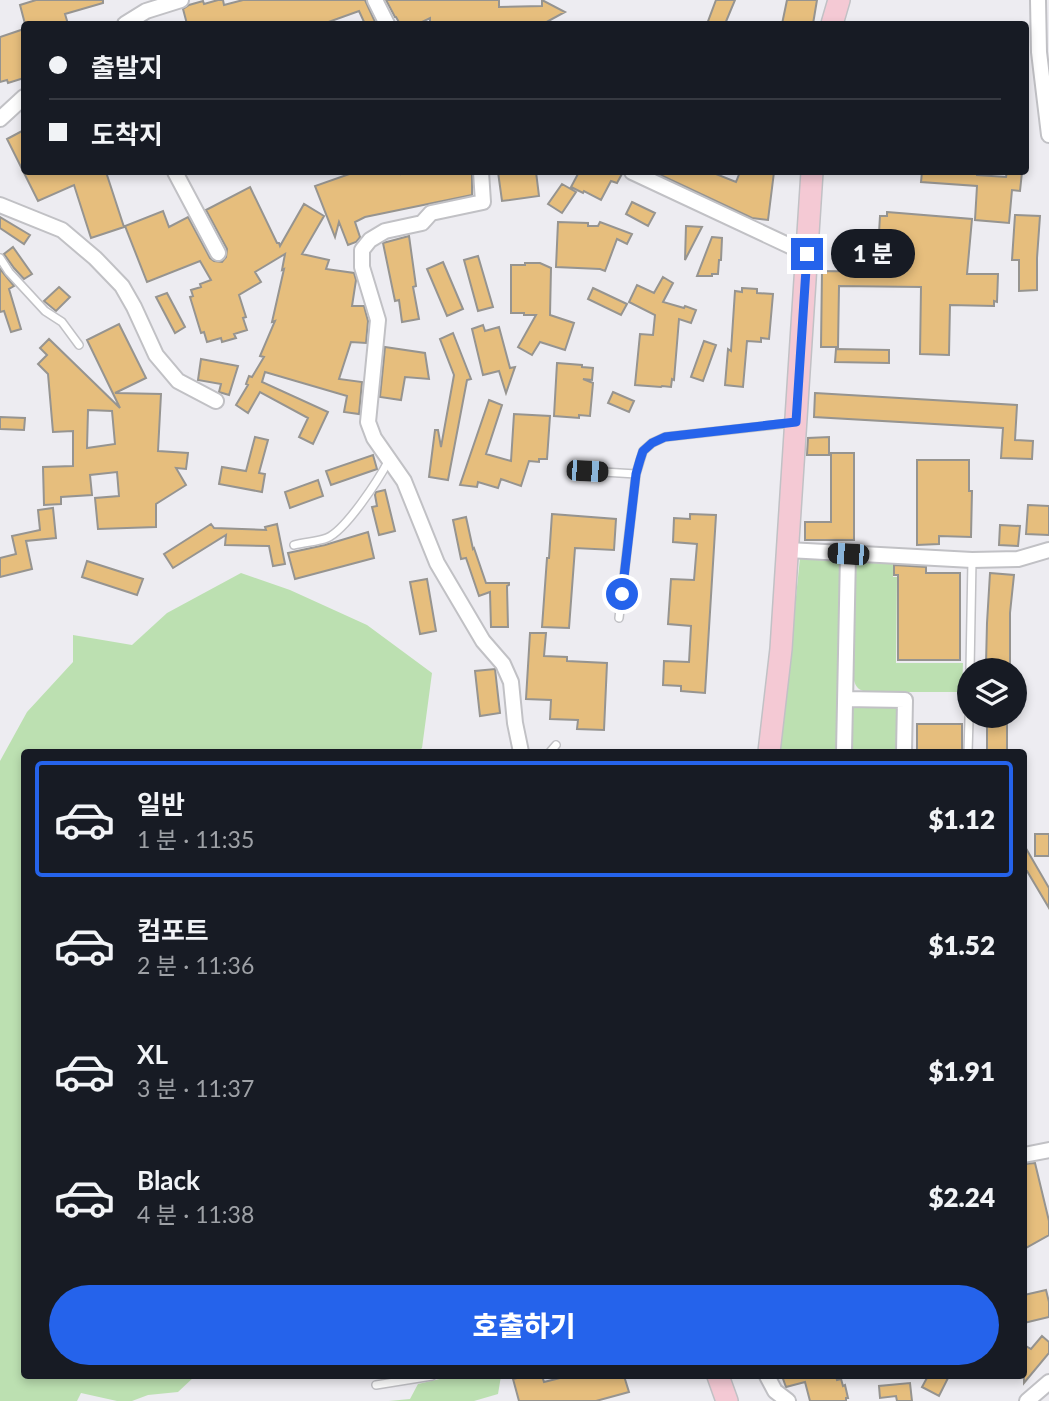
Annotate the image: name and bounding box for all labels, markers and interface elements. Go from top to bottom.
text: 출발지 [91,51,163,83]
text: 도착지 [91,118,163,150]
callout: 1 분 [832,230,916,278]
route end [791,238,823,270]
text: 1 분 [853,239,893,267]
car [566,459,609,483]
car [827,542,870,566]
route start [606,578,638,610]
map controls [957,658,1027,728]
button: layers [957,658,1027,728]
icon: car [53,788,116,851]
text: 일반 [137,788,185,820]
text: $1.12 [928,803,995,835]
text: 1 분 · 11:35 [137,825,254,853]
icon: car [53,914,116,977]
text: 컴포트 [137,914,209,946]
text: $1.52 [928,929,995,961]
text: 2 분 · 11:36 [137,951,254,979]
text: XL [137,1038,168,1070]
icon: car [53,1040,116,1103]
text: $1.91 [928,1055,995,1087]
text: 3 분 · 11:37 [137,1074,254,1102]
text: Black [137,1164,200,1196]
icon: car [53,1166,116,1229]
text: $2.24 [928,1181,995,1213]
text: 4 분 · 11:38 [137,1200,254,1228]
button: 호출하기 [49,1285,999,1365]

